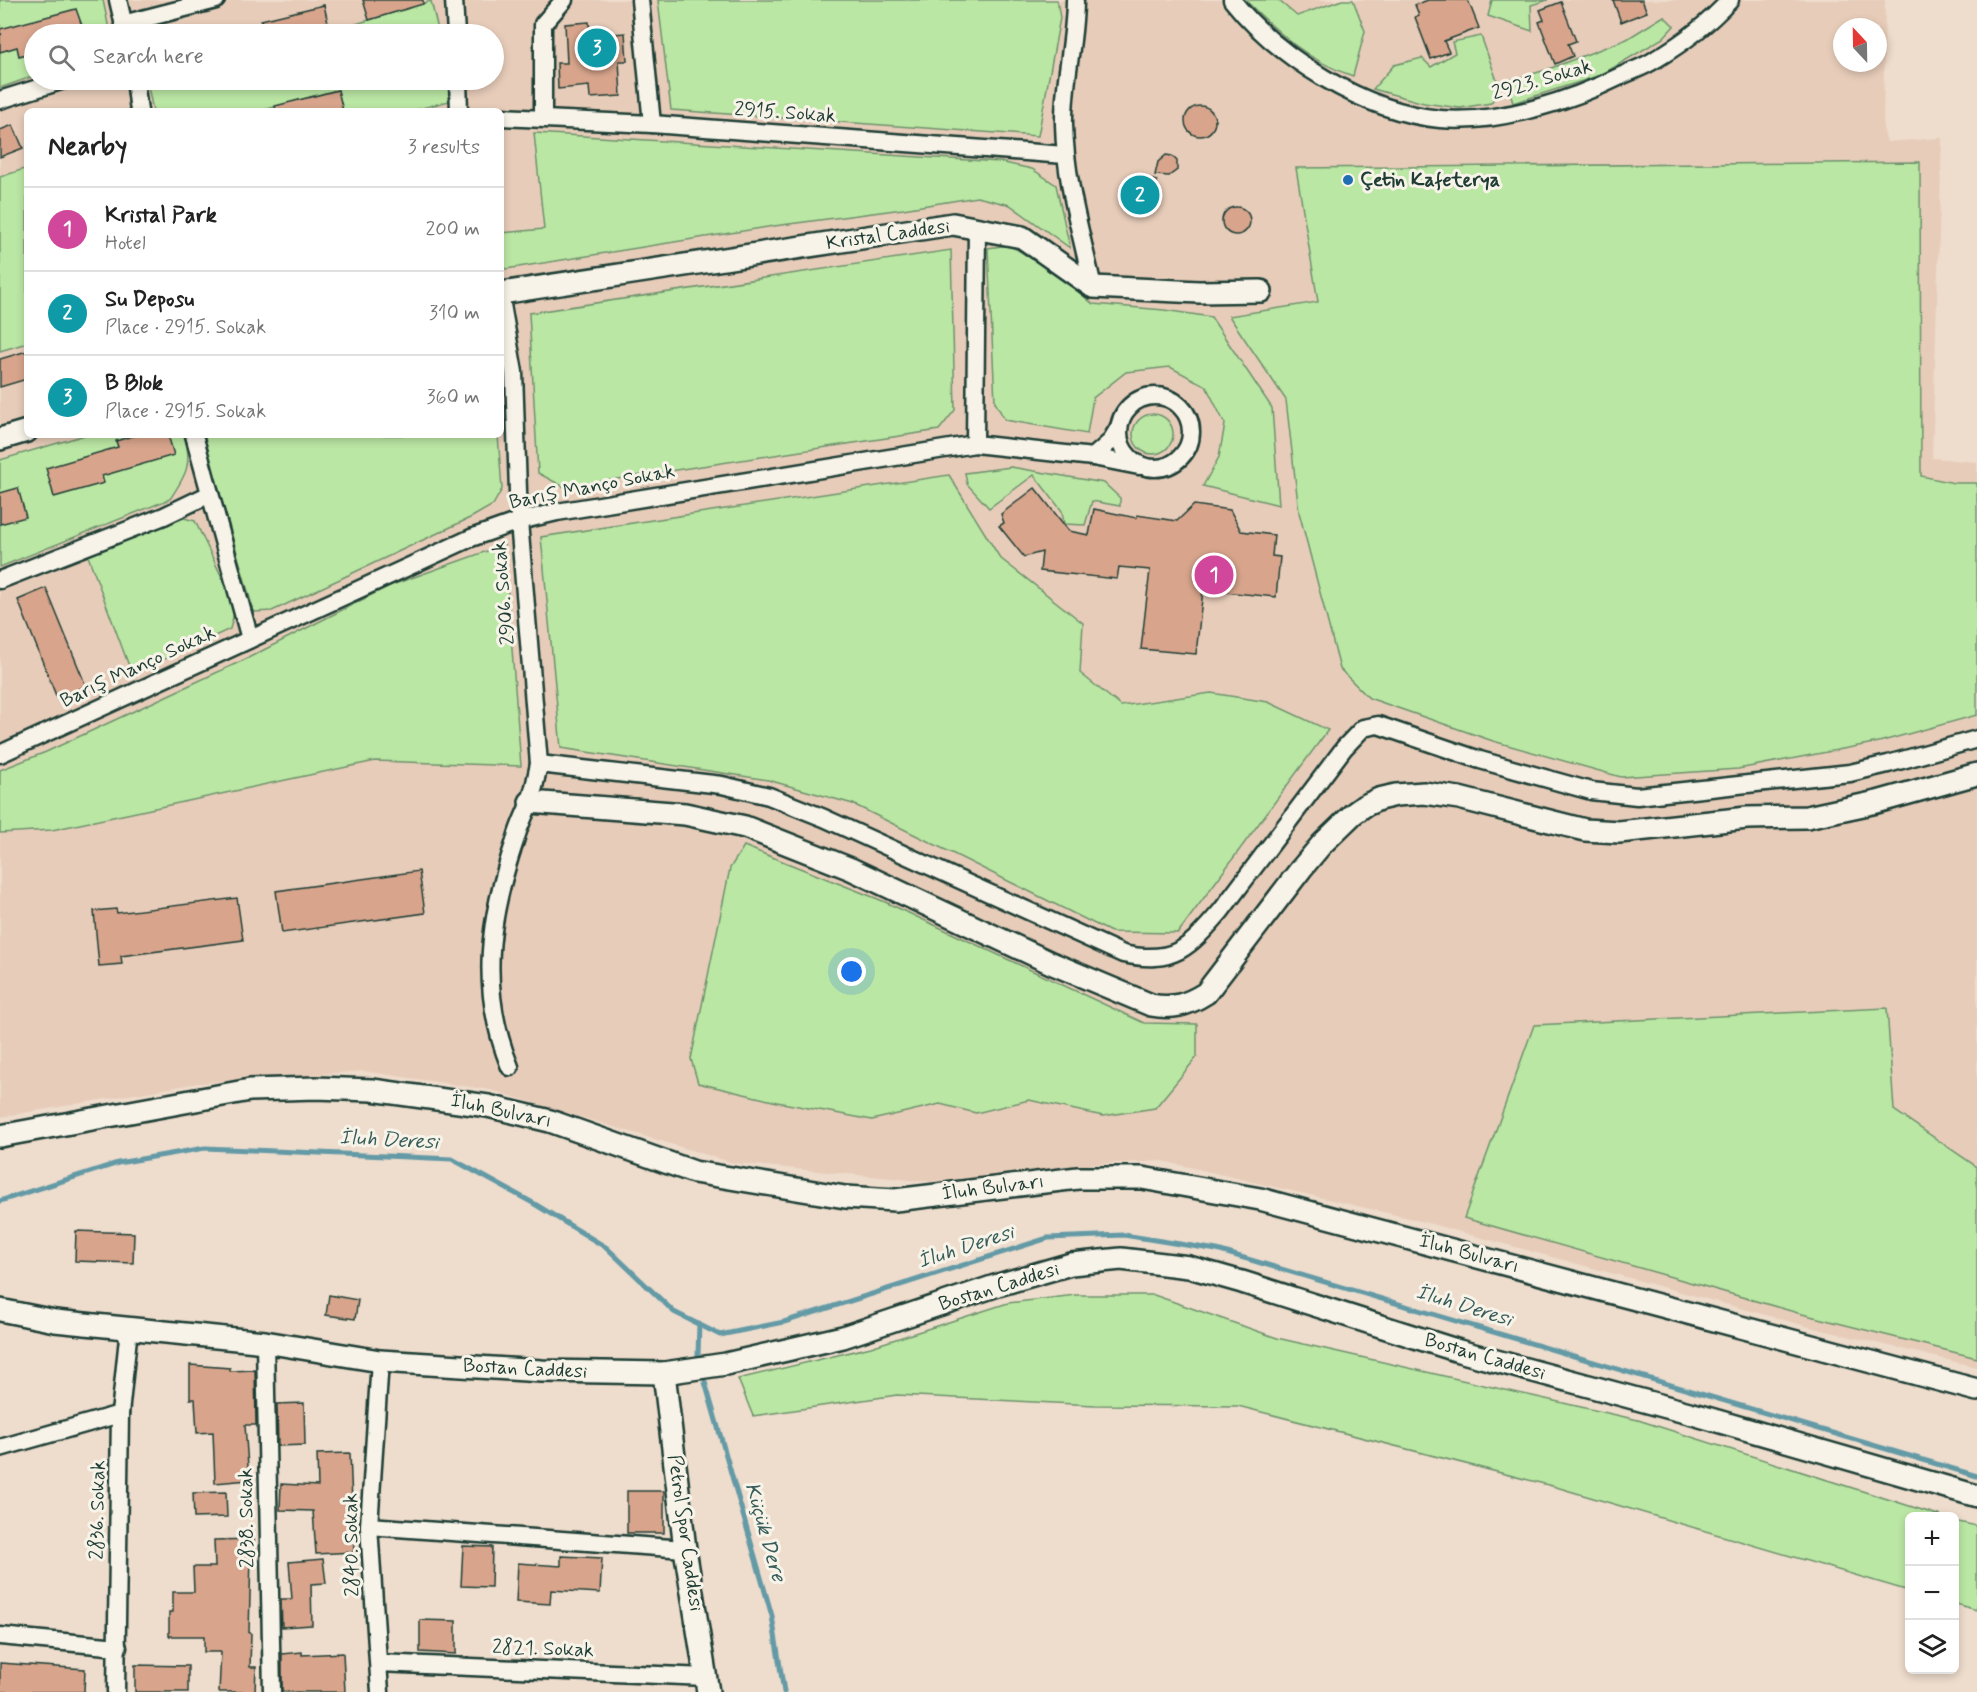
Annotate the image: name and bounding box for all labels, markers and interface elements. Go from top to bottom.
north arrow [1833,18,1887,72]
search box [24,24,504,90]
pin: 3 [578,26,616,70]
icon: search [45,41,78,74]
text: Search here [93,43,204,71]
street label: 2923. Sokak [1489,53,1595,107]
street label: 2915. Sokak [733,96,837,130]
text: Nearby [48,130,127,164]
text: 3 results [408,134,480,161]
place label: Çetin Kafeterya [1360,167,1500,194]
pin: 2 [1120,172,1160,218]
marker: Çetin Kafeterya [1341,173,1355,187]
text: Kristal Park [105,202,217,230]
street label: Kristal Caddesi [824,213,952,257]
text: 1 [63,216,72,243]
text: 200 m [425,216,480,243]
text: Hotel [105,230,146,257]
text: Su Deposu [105,286,194,314]
text: 2 [63,300,72,327]
text: 310 m [429,300,480,327]
text: Place · 2915. Sokak [105,314,266,341]
text: B Blok [105,370,163,398]
text: 3 [63,384,72,411]
text: 360 m [427,384,480,411]
text: Place · 2915. Sokak [105,398,266,425]
street label: Barış Manço Sokak [507,458,677,516]
street label: 2906. Sokak [486,540,522,646]
pin: 1 [1194,552,1234,598]
street label: Barış Manço Sokak [56,619,220,715]
your location [837,957,866,986]
street label: İluh Bulvarı [448,1087,554,1135]
water label: İluh Deresi [339,1123,442,1157]
street label: İluh Bulvarı [940,1168,1046,1208]
water label: İluh Deresi [914,1218,1020,1276]
street label: İluh Bulvarı [1416,1228,1522,1280]
street label: Bostan Caddesi [935,1256,1063,1318]
water label: İluh Deresi [1412,1278,1518,1335]
street label: Bostan Caddesi [1421,1327,1549,1387]
street label: Bostan Caddesi [462,1352,588,1386]
street label: Petrol Spor Caddesi [661,1453,709,1613]
street label: 2836. Sokak [84,1460,112,1560]
street label: 2838. Sokak [233,1468,261,1568]
water label: Küçük Dere [738,1479,793,1586]
street label: 2840. Sokak [338,1493,366,1597]
map controls [1905,1512,1959,1674]
button: + [1905,1512,1959,1566]
button: − [1905,1566,1959,1620]
button: layers [1905,1620,1959,1674]
street label: 2821. Sokak [492,1634,594,1664]

